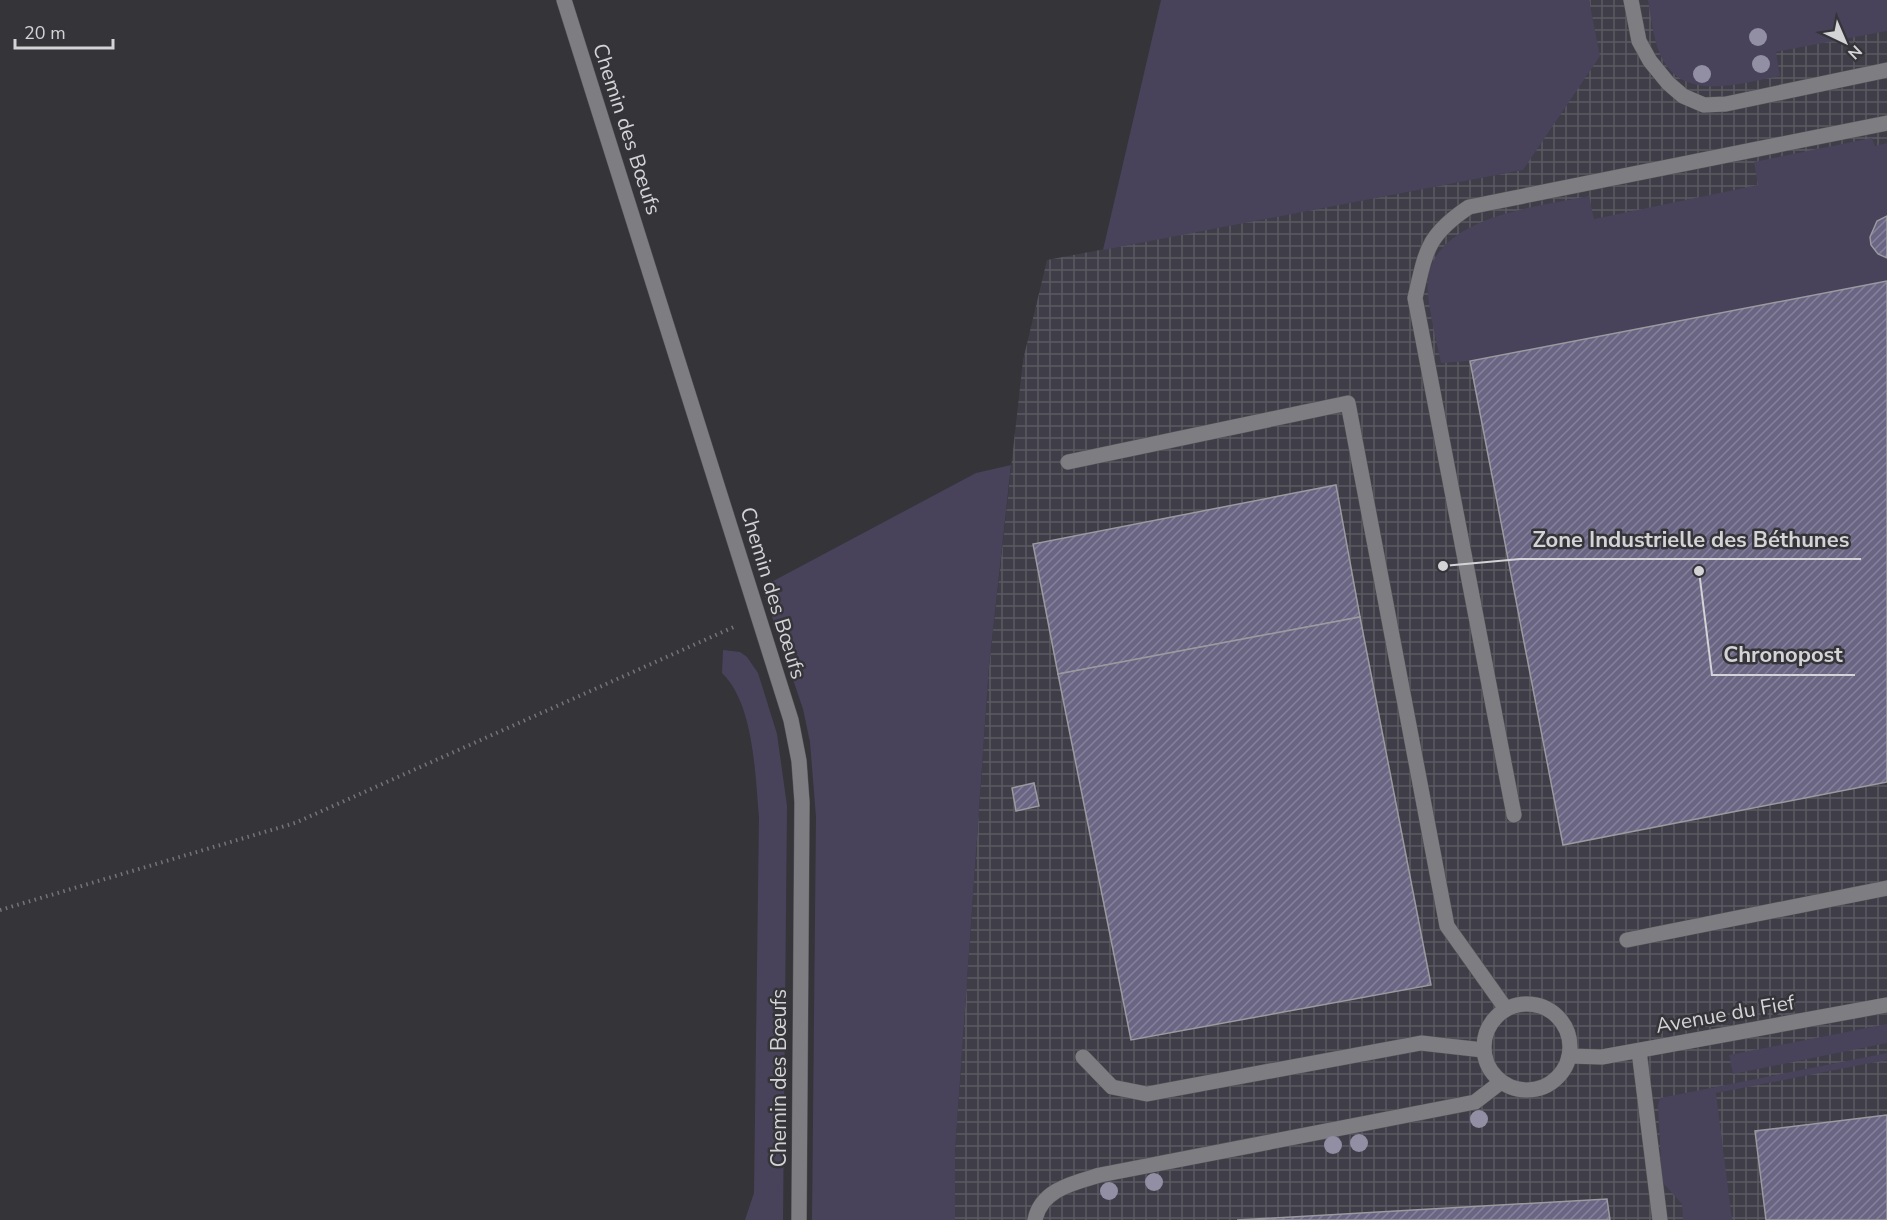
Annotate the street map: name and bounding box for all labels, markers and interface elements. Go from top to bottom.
scale bar [15,12,112,50]
north arrow [1815,12,1875,72]
text: 20 m [24,21,66,45]
street label: Chemin des Bœufs [586,40,668,218]
text: N [1843,40,1867,64]
street label: Chemin des Bœufs [734,504,812,682]
callout: Zone Industrielle des Béthunes [1520,519,1861,559]
text: Zone Industrielle des Béthunes [1533,525,1849,555]
callout: Chronopost [1712,635,1855,675]
text: Chronopost [1723,640,1843,670]
street label: Avenue du Fief [1653,988,1798,1040]
street label: Chemin des Bœufs [765,989,793,1167]

